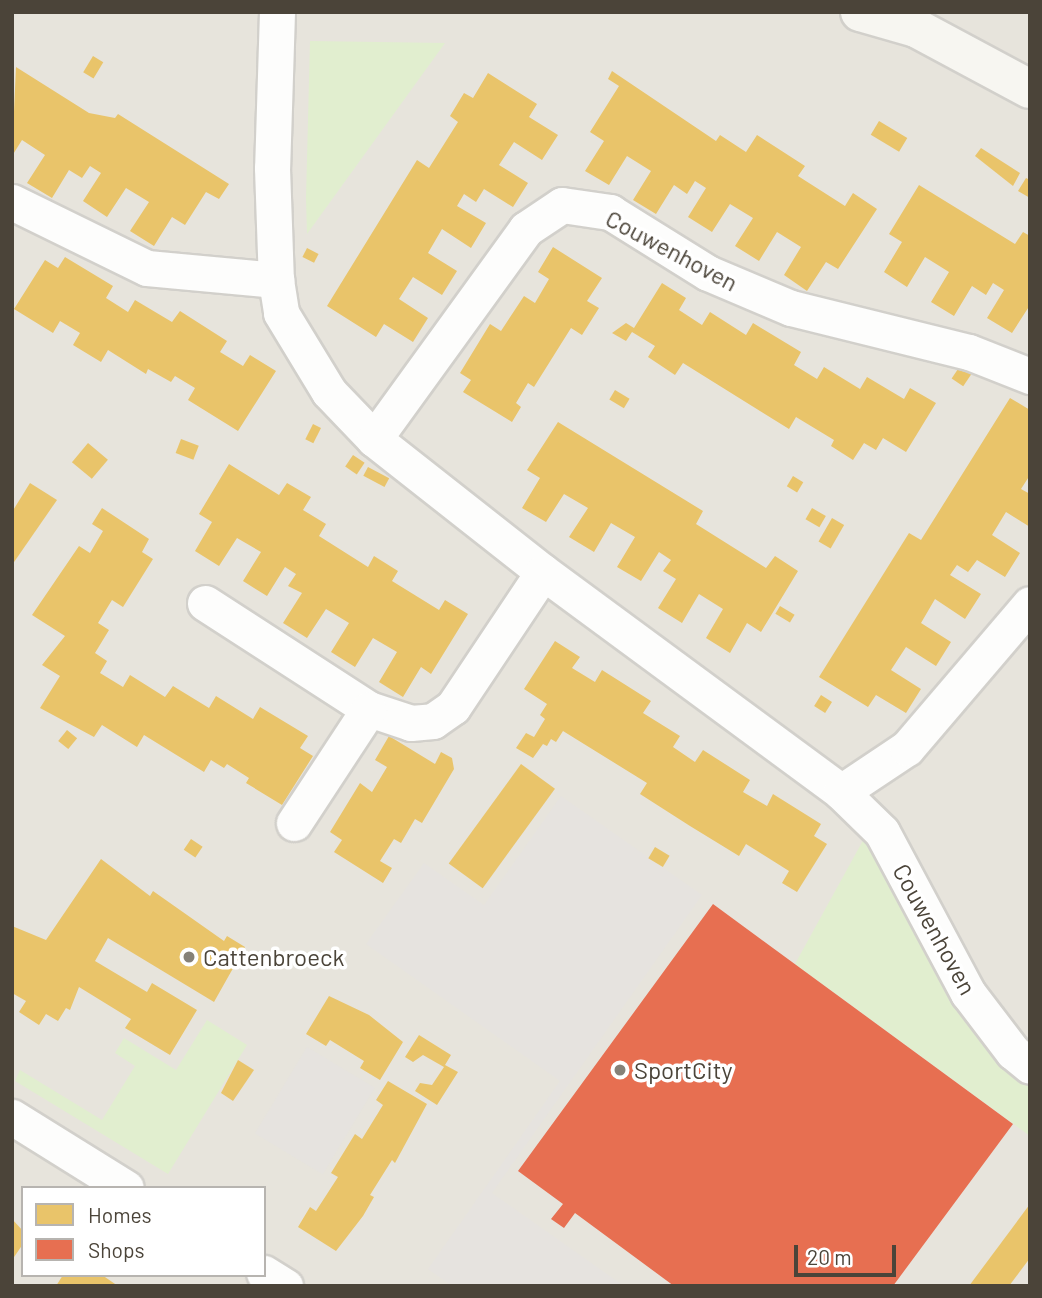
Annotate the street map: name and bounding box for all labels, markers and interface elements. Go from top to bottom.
street label: Couwenhoven [601,203,743,297]
street label: Couwenhoven [887,859,983,999]
place label: Cattenbroeck [203,943,344,971]
marker: Cattenbroeck [181,949,197,965]
place label: SportCity [634,1056,732,1084]
marker: SportCity [612,1062,628,1078]
legend [21,1186,266,1277]
text: Homes [88,1202,152,1227]
scale bar [797,1232,898,1276]
text: Shops [88,1237,145,1262]
text: 20 m [807,1244,852,1269]

